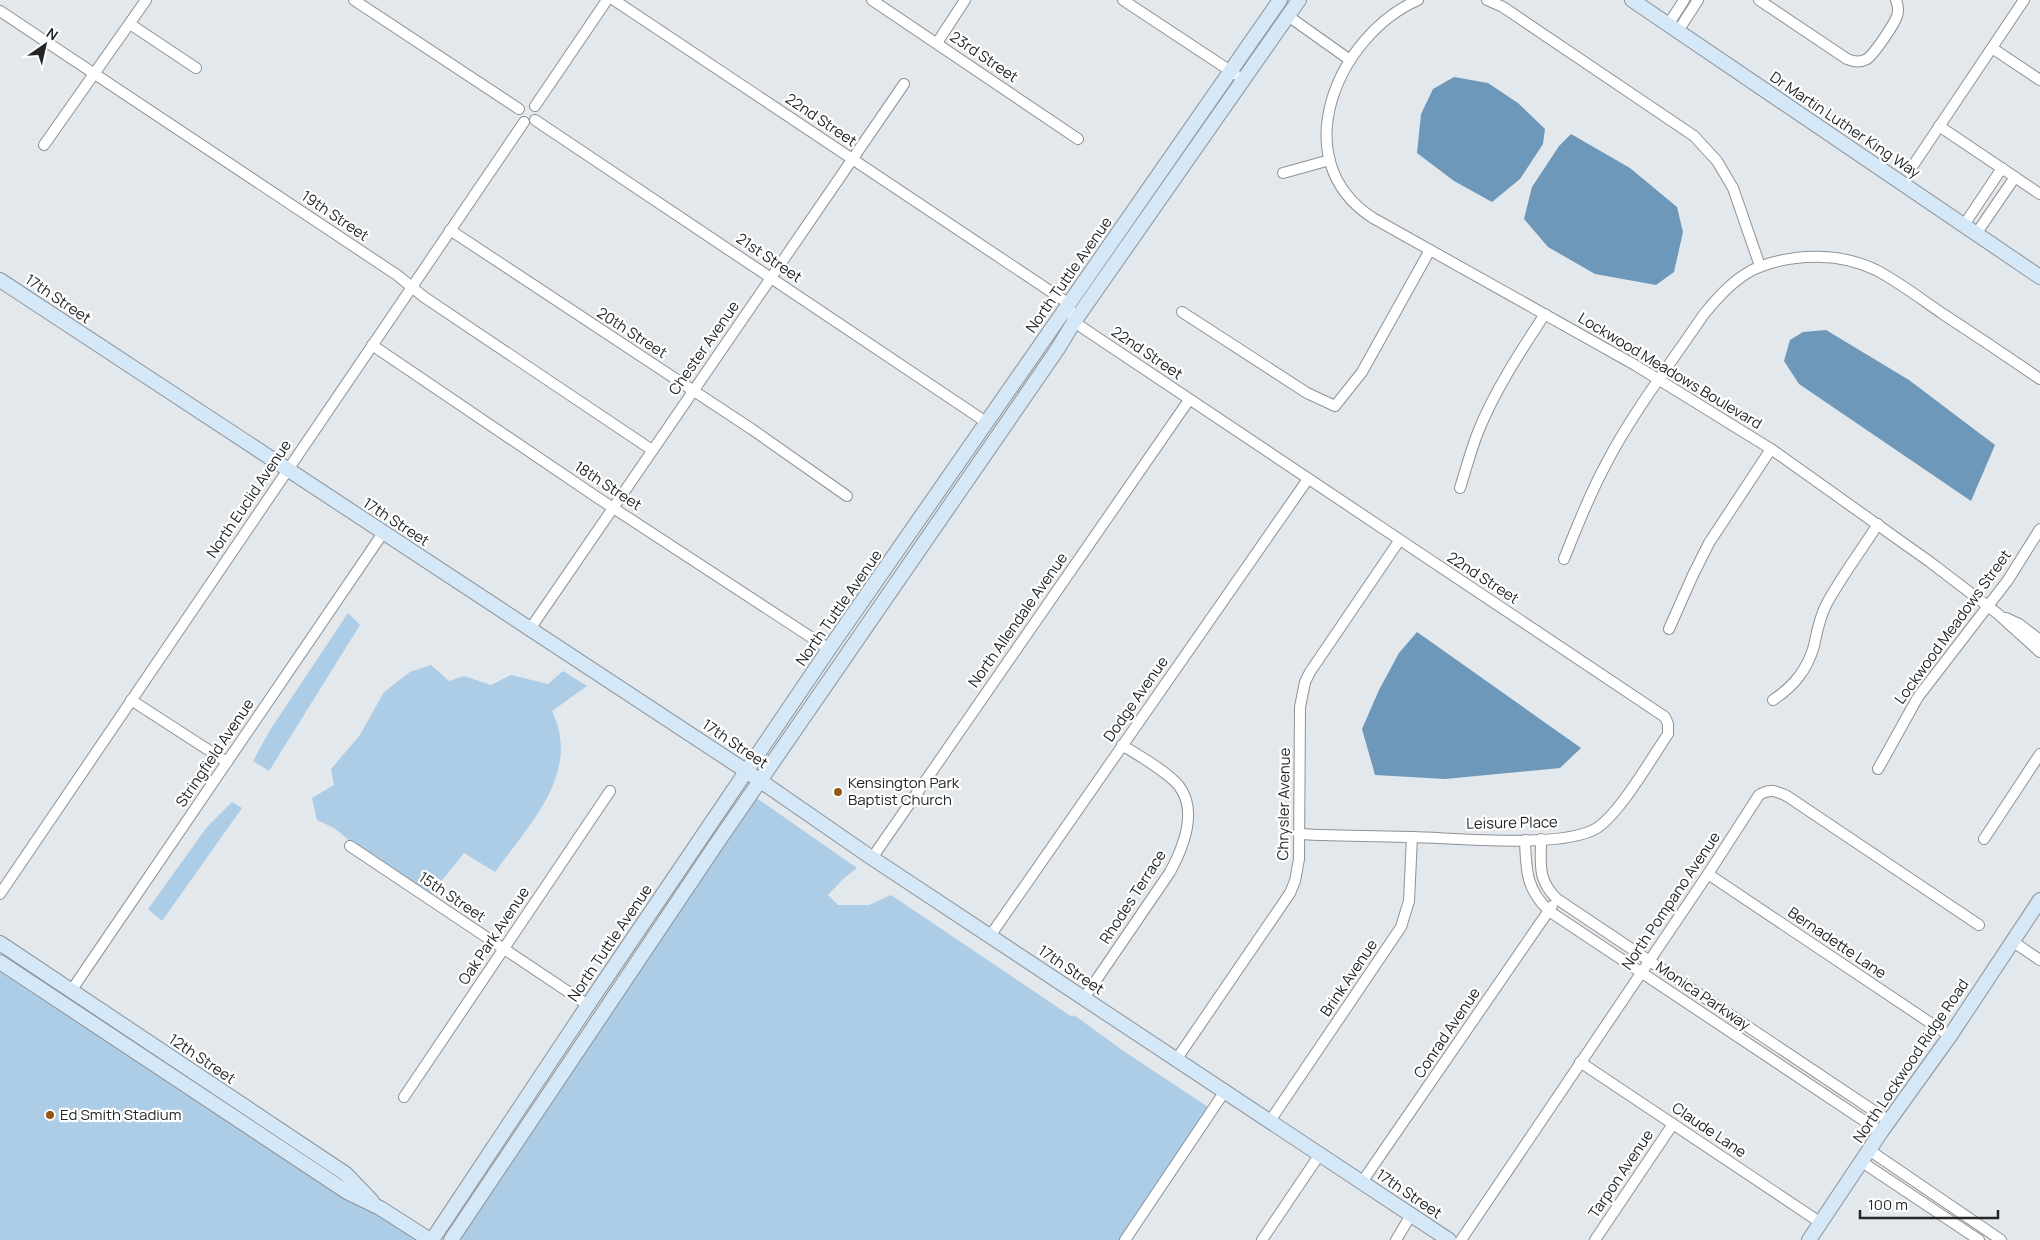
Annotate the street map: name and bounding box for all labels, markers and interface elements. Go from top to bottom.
north arrow [20,20,70,70]
text: N [43,23,62,44]
street label: 23rd Street [946,26,1023,87]
street label: Dr Martin Luther King Way [1766,66,1925,183]
street label: 22nd Street [781,88,861,151]
street label: 19th Street [297,185,373,246]
street label: North Tuttle Avenue [1021,212,1117,337]
street label: 21st Street [732,228,806,287]
street label: 17th Street [21,269,95,328]
street label: Chester Avenue [663,296,744,399]
street label: 20th Street [593,302,671,363]
street label: Lockwood Meadows Boulevard [1574,307,1766,434]
street label: 22nd Street [1107,321,1187,384]
street label: North Euclid Avenue [201,435,296,562]
street label: 18th Street [570,456,646,515]
street label: 17th Street [359,492,434,551]
street label: North Tuttle Avenue [791,545,887,670]
street label: Lockwood Meadows Street [1889,545,2016,708]
street label: 22nd Street [1443,546,1523,609]
street label: North Allendale Avenue [963,548,1072,691]
street label: Dodge Avenue [1098,652,1173,746]
street label: Stringfield Avenue [171,694,259,811]
street label: 17th Street [698,714,772,773]
street label: Chrysler Avenue [1272,747,1295,861]
place label: Kensington Park Baptist Church [848,772,960,810]
marker: Kensington Park Baptist Church [832,786,844,798]
street label: Leisure Place [1466,811,1558,834]
street label: North Pompano Avenue [1616,827,1725,974]
street label: Rhodes Terrace [1094,846,1171,948]
street label: 15th Street [415,866,490,927]
street label: North Tuttle Avenue [562,880,657,1006]
street label: Oak Park Avenue [453,882,534,989]
street label: Bernadette Lane [1784,902,1891,984]
street label: Brink Avenue [1315,935,1382,1020]
street label: 17th Street [1034,940,1108,999]
street label: Monica Parkway [1652,956,1755,1035]
street label: North Lockwood Ridge Road [1848,975,1973,1147]
street label: Conrad Avenue [1408,983,1485,1082]
street label: 12th Street [165,1029,240,1089]
street label: Claude Lane [1668,1097,1751,1162]
place label: Ed Smith Stadium [60,1104,181,1125]
marker: Ed Smith Stadium [44,1109,56,1121]
street label: Tarpon Avenue [1583,1125,1658,1222]
street label: 17th Street [1372,1164,1446,1223]
scale bar [1860,1188,1998,1220]
text: 100 m [1868,1194,1908,1215]

